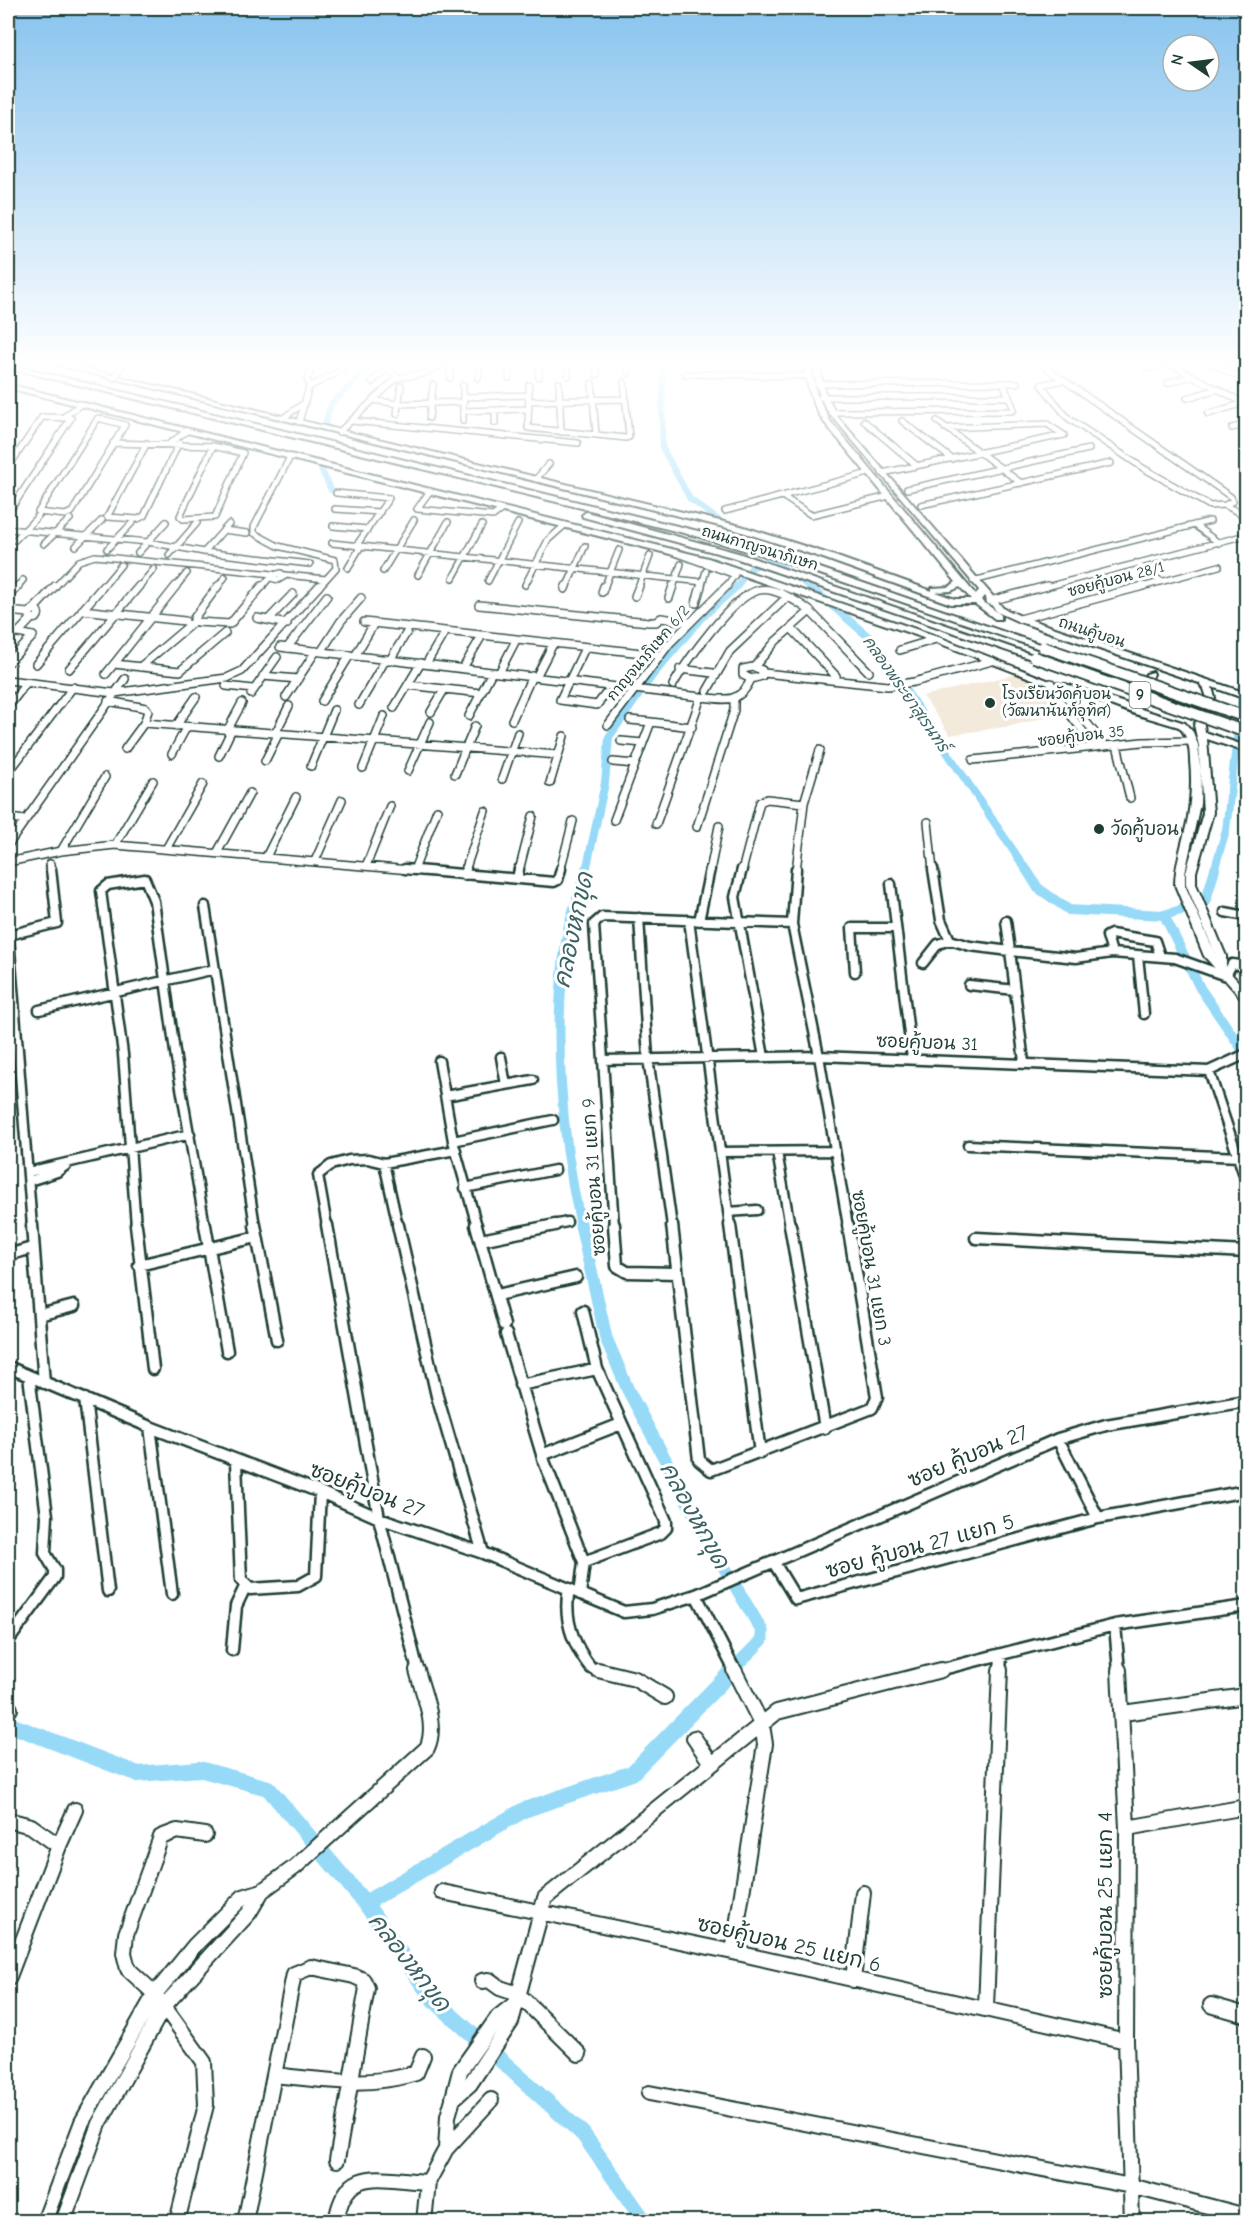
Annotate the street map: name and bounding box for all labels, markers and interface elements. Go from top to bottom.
north arrow [1161,33,1221,93]
text: N [1167,52,1187,67]
street label: ถนนกาญจนาภิเษก [700,522,820,574]
street label: ซอยคู้บอน 28/1 [1065,556,1167,602]
street label: กาญจนาภิเษก 6/2 [603,602,693,704]
street label: ถนนคู้บอน [1056,612,1128,653]
water label: คลองพระยาสุเรนทร์ [857,632,957,761]
road number: 9 [1130,682,1150,708]
place label: โรงเรียนวัดคู้บอน (วัฒนานันท์อุทิศ) [1002,684,1111,722]
marker: โรงเรียนวัดคู้บอน (วัฒนานันท์อุทิศ) [983,696,997,710]
street label: ซอยคู้บอน 35 [1037,721,1126,752]
place label: วัดคู้บอน [1111,817,1179,843]
marker: วัดคู้บอน [1092,822,1106,836]
water label: คลองหกขุด [547,868,603,991]
street label: ซอยคู้บอน 31 [876,1029,978,1058]
street label: ซอยคู้บอน 31 แยก 9 [576,1097,613,1257]
street label: ซอยคู้บอน 31 แยก 3 [844,1188,897,1348]
street label: ซอย คู้บอน 27 [904,1419,1033,1496]
street label: ซอยคู้บอน 27 [305,1456,428,1527]
water label: คลองหกขุด [651,1457,736,1576]
street label: ซอย คู้บอน 27 แยก 5 [823,1508,1018,1587]
street label: ซอยคู้บอน 25 แยก 4 [1092,1811,1121,1999]
water label: คลองหกขุด [360,1907,458,2020]
street label: ซอยคู้บอน 25 แยก 6 [694,1910,884,1981]

